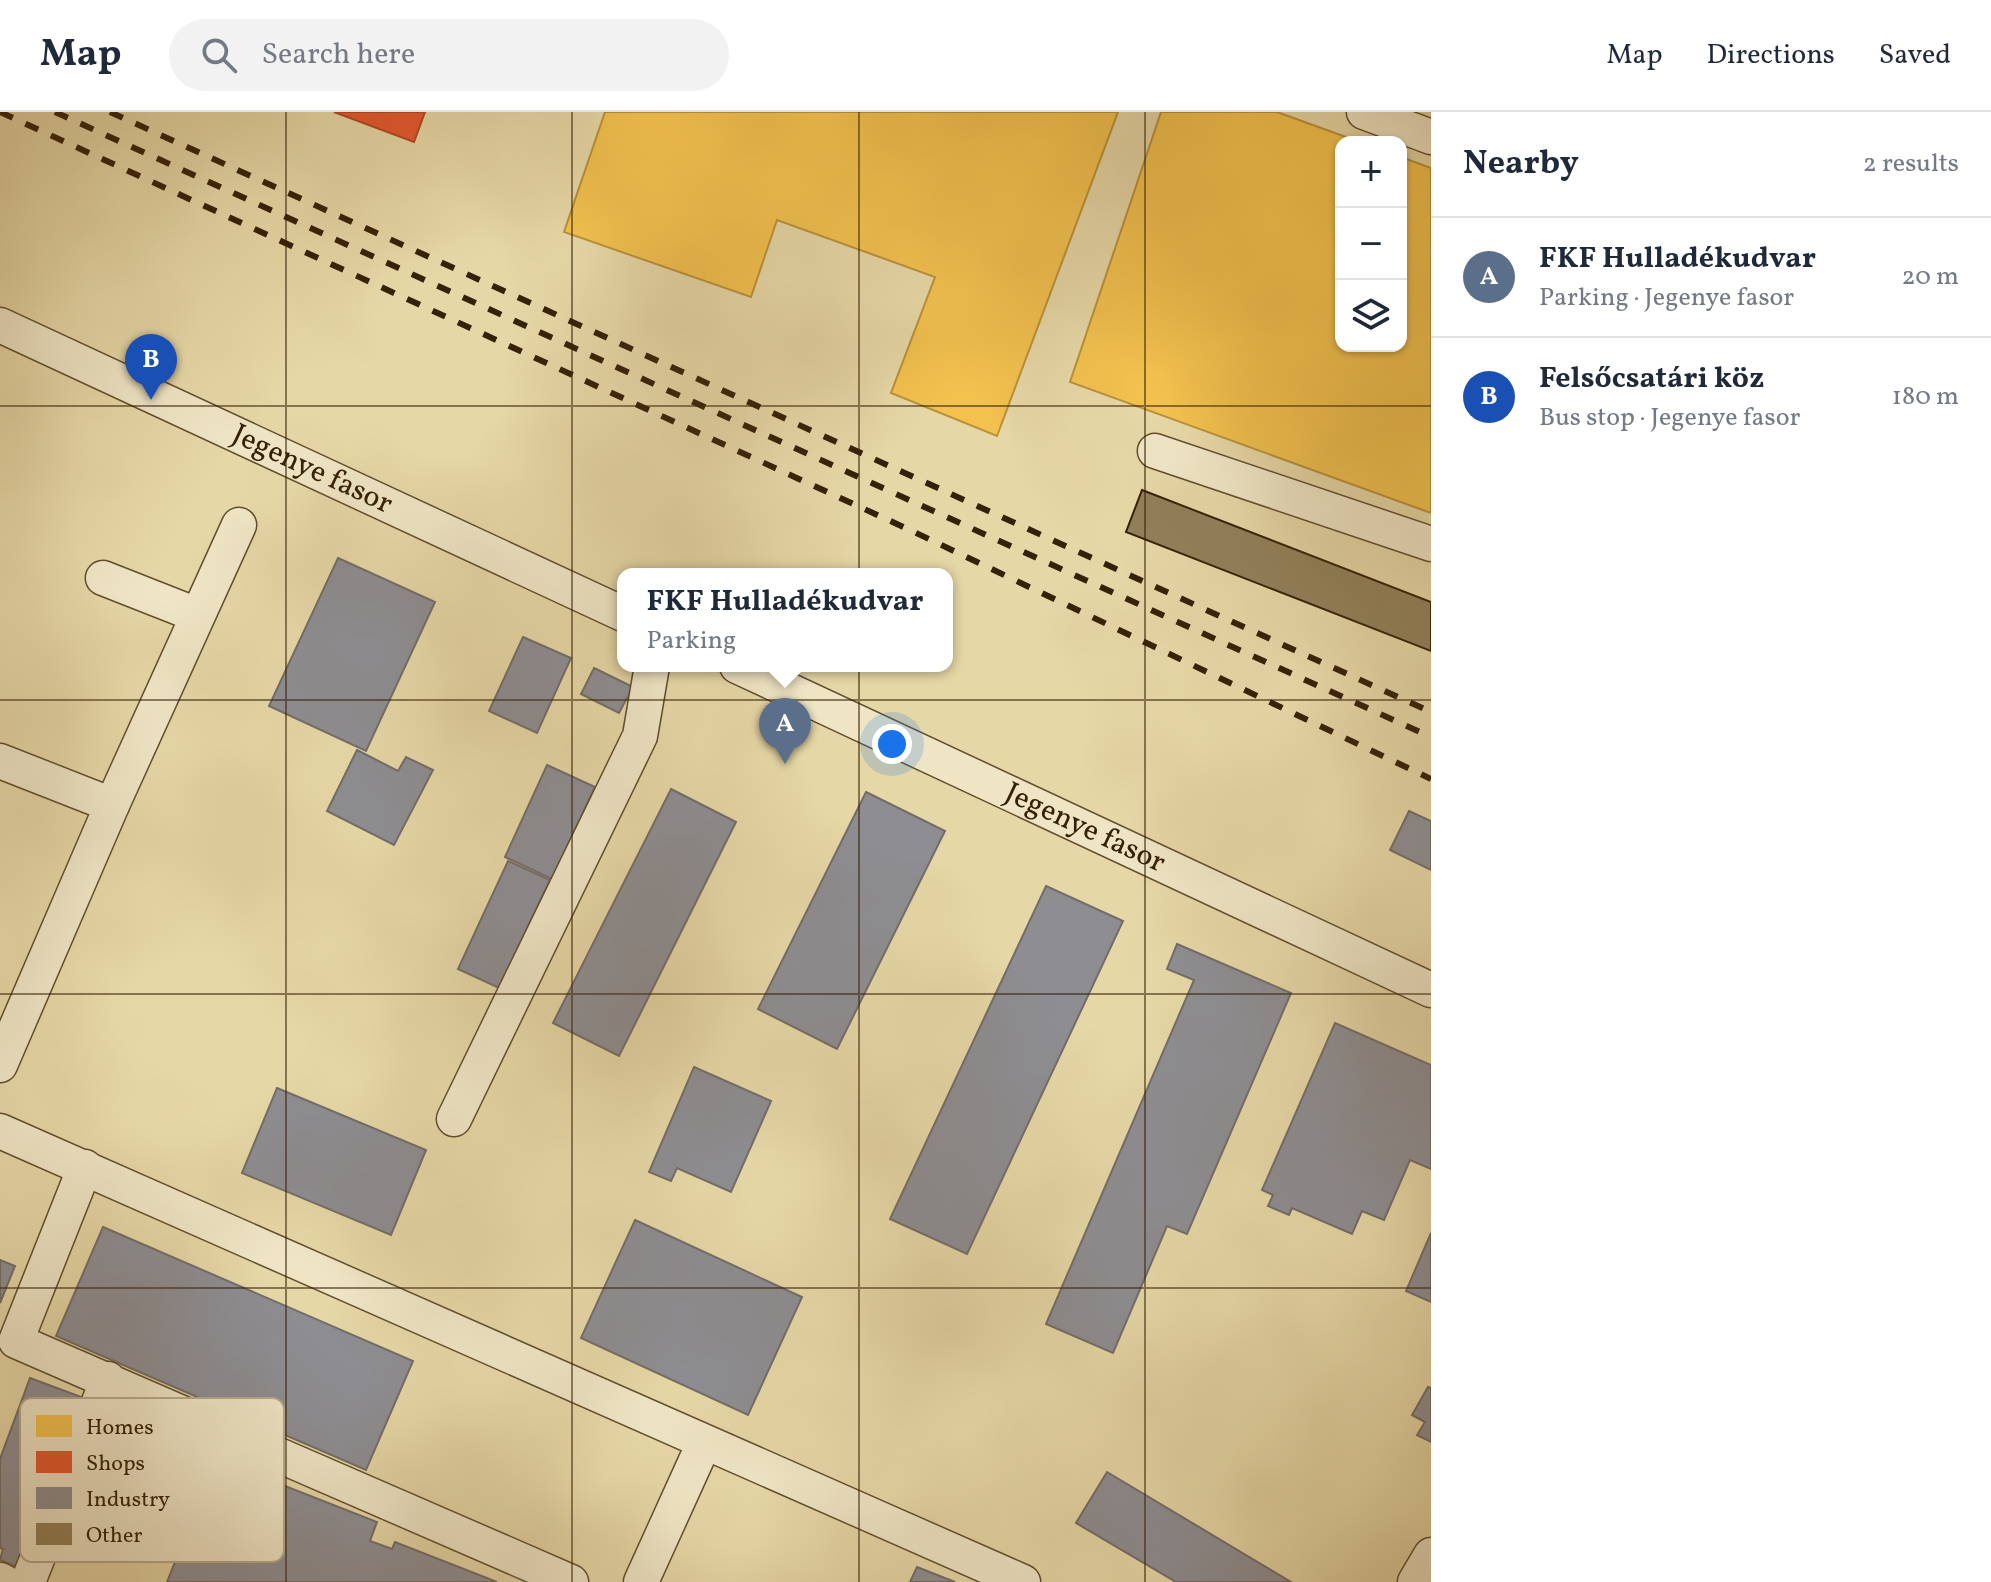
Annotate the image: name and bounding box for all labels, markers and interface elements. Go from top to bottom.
search box [169,19,729,91]
text: Map [40,29,121,82]
icon: search [197,33,241,77]
text: Search here [261,34,415,76]
text: Map [1607,36,1663,75]
text: Directions [1707,36,1835,75]
text: Saved [1879,36,1951,75]
map controls [1335,136,1407,352]
button: + [1335,136,1407,208]
text: Nearby [1463,141,1579,188]
text: 2 results [1863,146,1959,182]
button: − [1335,208,1407,280]
text: FKF Hulladékudvar [1539,238,1816,280]
text: A [1480,259,1498,295]
text: 20 m [1901,259,1959,295]
button: layers [1335,280,1407,352]
text: Parking · Jegenye fasor [1539,280,1794,316]
pin: B [125,334,177,400]
text: Felsőcsatári köz [1539,358,1764,400]
text: B [1480,379,1498,415]
text: 180 m [1892,379,1959,415]
text: Bus stop · Jegenye fasor [1539,400,1800,436]
street label: Jegenye fasor [225,414,399,525]
popup [617,568,953,672]
text: FKF Hulladékudvar [647,581,923,623]
text: Parking [647,623,736,659]
pin: A [759,698,811,764]
your location [872,724,912,764]
street label: Jegenye fasor [998,773,1172,884]
legend [20,1398,284,1562]
text: Homes [86,1413,154,1444]
text: Shops [86,1449,145,1480]
text: Industry [86,1485,170,1516]
text: Other [86,1521,143,1552]

